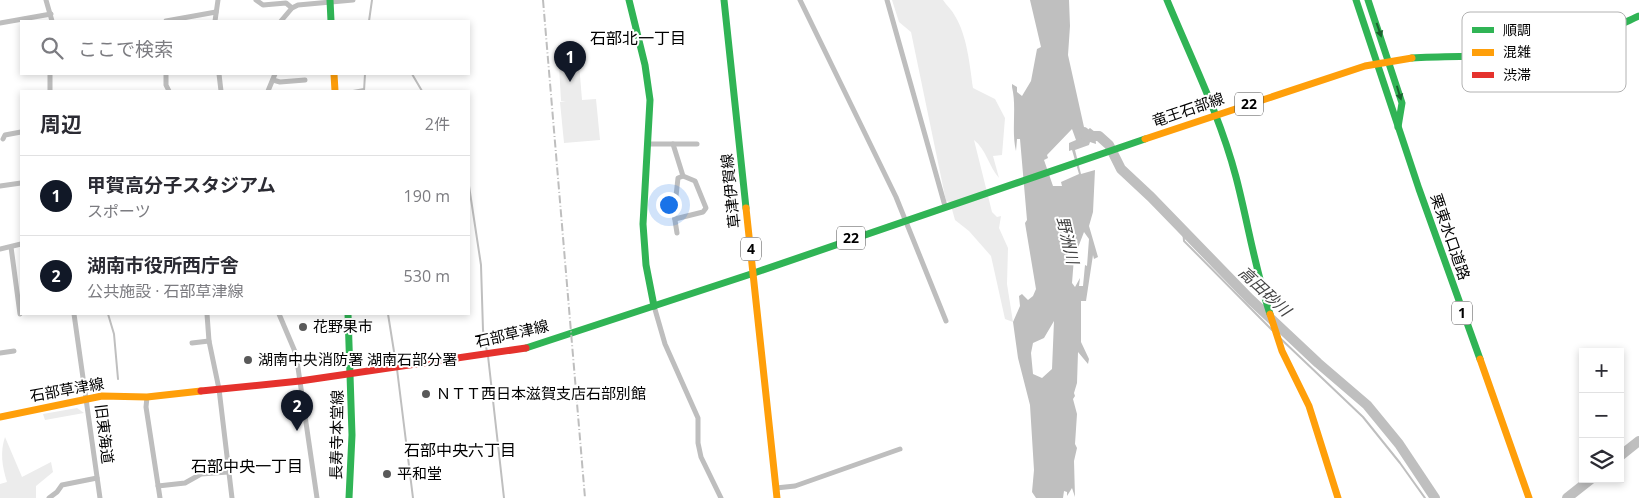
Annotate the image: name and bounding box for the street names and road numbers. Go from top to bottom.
street label: 竜王石部線 [1149,87,1226,131]
road number: 22 [1235,92,1263,116]
street label: 草津伊賀線 [716,153,744,229]
street label: 栗東水口道路 [1427,191,1475,282]
road number: 22 [837,227,865,250]
road number: 4 [741,238,761,260]
road number: 1 [1452,302,1472,324]
street label: 石部草津線 [473,315,551,351]
street label: 石部草津線 [28,373,106,405]
street label: 長寿寺本堂線 [325,390,347,480]
street label: 旧東海道 [91,403,119,465]

